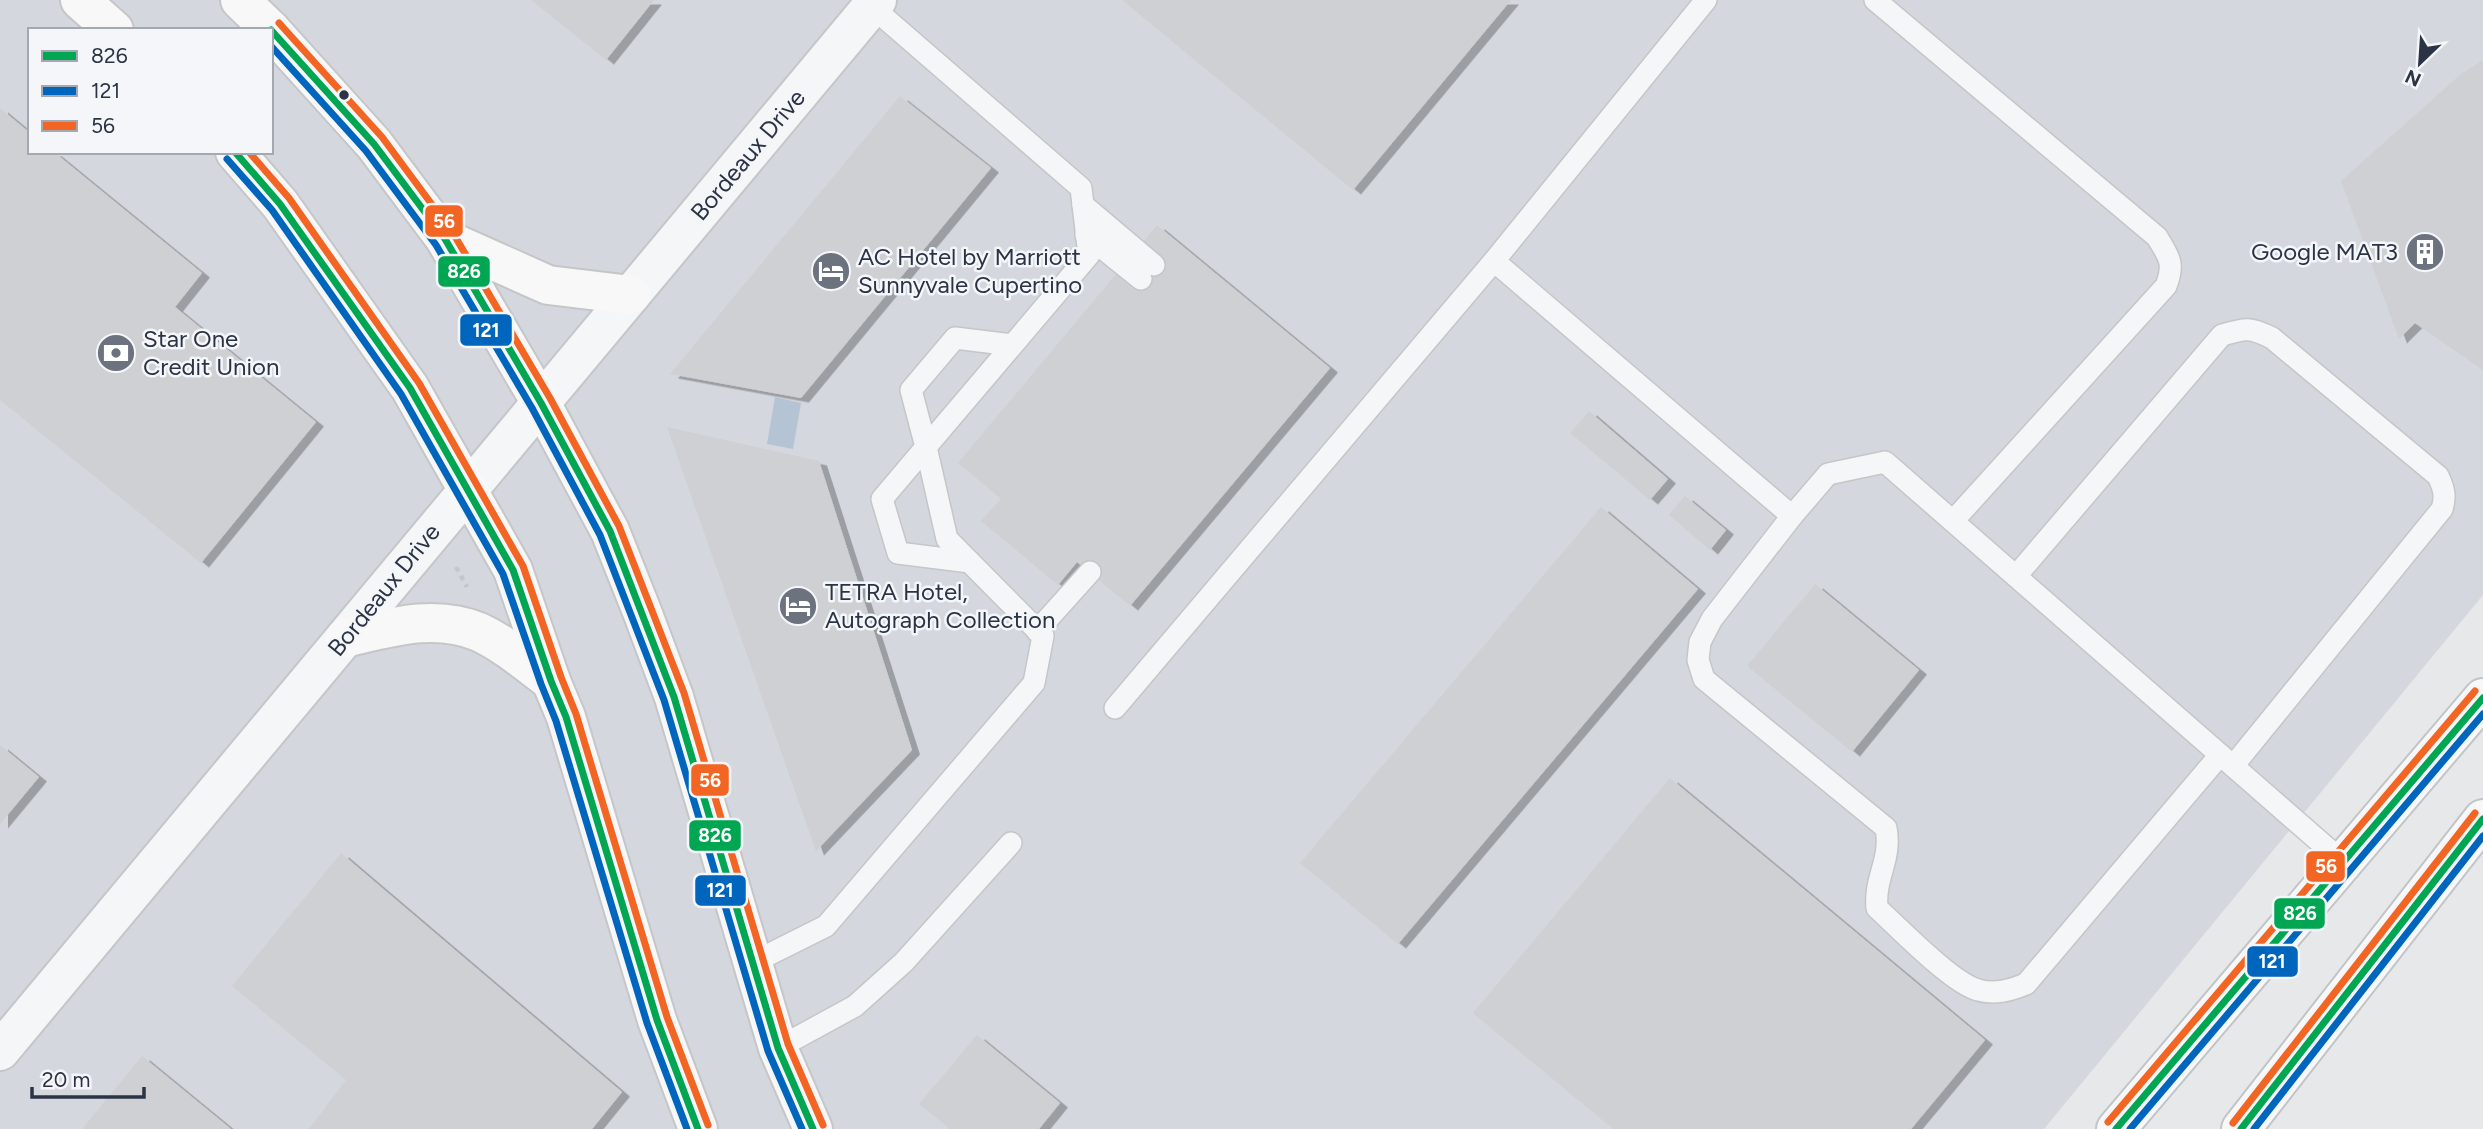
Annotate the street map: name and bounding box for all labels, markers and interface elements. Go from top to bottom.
legend [28,28,273,154]
north arrow [2385,28,2455,98]
text: 826 [91,43,128,68]
text: N [2402,64,2425,91]
text: 121 [91,78,120,103]
street label: Bordeaux Drive [684,83,811,226]
unlabelled marker [337,88,351,102]
text: 56 [91,113,115,138]
line badge: 56 [424,204,464,238]
text: 56 [433,210,455,233]
building icon: Google MAT3 [2404,231,2446,273]
place label: Google MAT3 [2251,237,2398,266]
place label: AC Hotel by Marriott Sunnyvale Cupertino [858,242,1082,299]
hotel icon: AC Hotel by Marriott Sunnyvale Cupertino [810,250,852,292]
line badge: 826 [437,255,491,288]
text: 826 [447,260,481,283]
line badge: 121 [459,313,513,347]
text: 121 [472,319,500,342]
place label: Star One Credit Union [143,324,279,381]
bank icon: Star One Credit Union [95,332,137,374]
street label: Bordeaux Drive [321,517,446,662]
place label: TETRA Hotel, Autograph Collection [825,577,1055,634]
hotel icon: TETRA Hotel, Autograph Collection [777,585,819,627]
line badge: 56 [690,763,730,797]
text: 56 [699,769,721,792]
line badge: 826 [688,819,742,852]
text: 826 [698,824,732,847]
line badge: 56 [2305,850,2346,883]
text: 56 [2315,855,2337,878]
line badge: 121 [694,874,747,907]
text: 121 [706,879,734,902]
line badge: 826 [2273,897,2326,930]
text: 826 [2283,902,2317,925]
line badge: 121 [2246,945,2299,978]
text: 121 [2258,950,2286,973]
scale bar [32,1056,144,1100]
text: 20 m [42,1067,90,1092]

